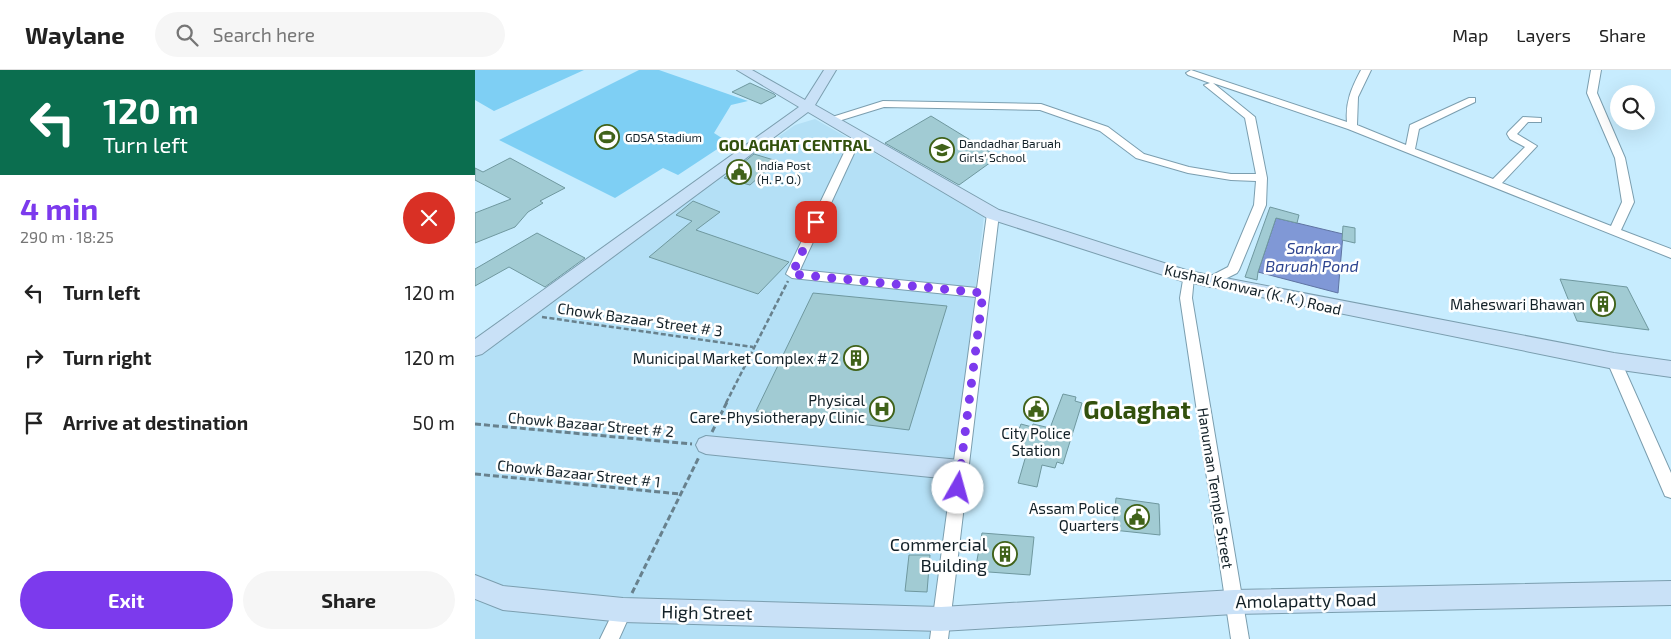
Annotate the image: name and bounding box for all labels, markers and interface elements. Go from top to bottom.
search box [155,12,505,57]
text: Waylane [25,20,125,49]
icon: search [173,21,201,49]
text: Search here [213,23,315,46]
text: Map [1452,24,1488,46]
text: Layers [1516,24,1571,46]
text: Share [1599,24,1646,46]
map controls [1610,85,1655,130]
button: search [1610,85,1655,130]
text: 120 m [103,89,199,131]
icon: left [20,90,85,155]
sports icon: GDSA Stadium [594,124,620,150]
place label: GDSA Stadium [625,130,702,144]
text: Turn left [103,131,188,157]
district label: GOLAGHAT CENTRAL [718,135,872,154]
place label: Dandadhar Baruah Girls' School [959,136,1061,164]
school or university icon: Dandadhar Baruah Girls' School [929,137,955,163]
place label: India Post (H. P. O.) [757,158,811,186]
public building icon: India Post (H. P. O.) [726,159,752,185]
text: 4 min [20,190,98,226]
button: close [403,192,455,244]
pin [795,201,837,243]
icon: arrive [802,208,830,236]
text: 290 m · 18:25 [20,227,114,246]
water label: Sankar Baruah Pond [1265,238,1359,275]
street label: Kushal Konwar (K. K.) Road [1163,260,1343,318]
icon: left [20,279,48,307]
text: Turn left [63,281,140,304]
text: 120 m [404,281,455,304]
building icon: Maheswari Bhawan [1590,291,1616,317]
place label: Maheswari Bhawan [1450,295,1585,313]
street label: Chowk Bazaar Street # 3 [556,298,724,340]
icon: right [20,344,48,372]
building icon: Municipal Market Complex # 2 [843,345,869,371]
text: Turn right [63,346,151,369]
text: 120 m [404,346,455,369]
place label: Municipal Market Complex # 2 [633,349,839,367]
place label: Physical Care-Physiotherapy Clinic [689,391,866,426]
district label: Golaghat [1083,394,1191,424]
hospital icon: Physical Care-Physiotherapy Clinic [869,396,895,422]
public building icon: City Police Station [1023,396,1049,422]
street label: Hanuman Temple Street [1194,406,1238,570]
street label: Chowk Bazaar Street # 2 [507,408,675,440]
icon: arrive [20,409,48,437]
text: Arrive at destination [63,411,248,434]
text: 50 m [412,411,455,434]
place label: City Police Station [1001,424,1071,459]
street label: Chowk Bazaar Street # 1 [496,455,662,491]
position arrow [931,461,983,513]
place label: Assam Police Quarters [1029,499,1119,535]
public building icon: Assam Police Quarters [1124,504,1150,530]
place label: Commercial Building [890,533,988,576]
building icon: Commercial Building [992,541,1018,567]
button: Exit [20,571,233,629]
button: Share [243,571,455,629]
street label: Amolapatty Road [1235,588,1377,612]
street label: High Street [661,600,753,624]

